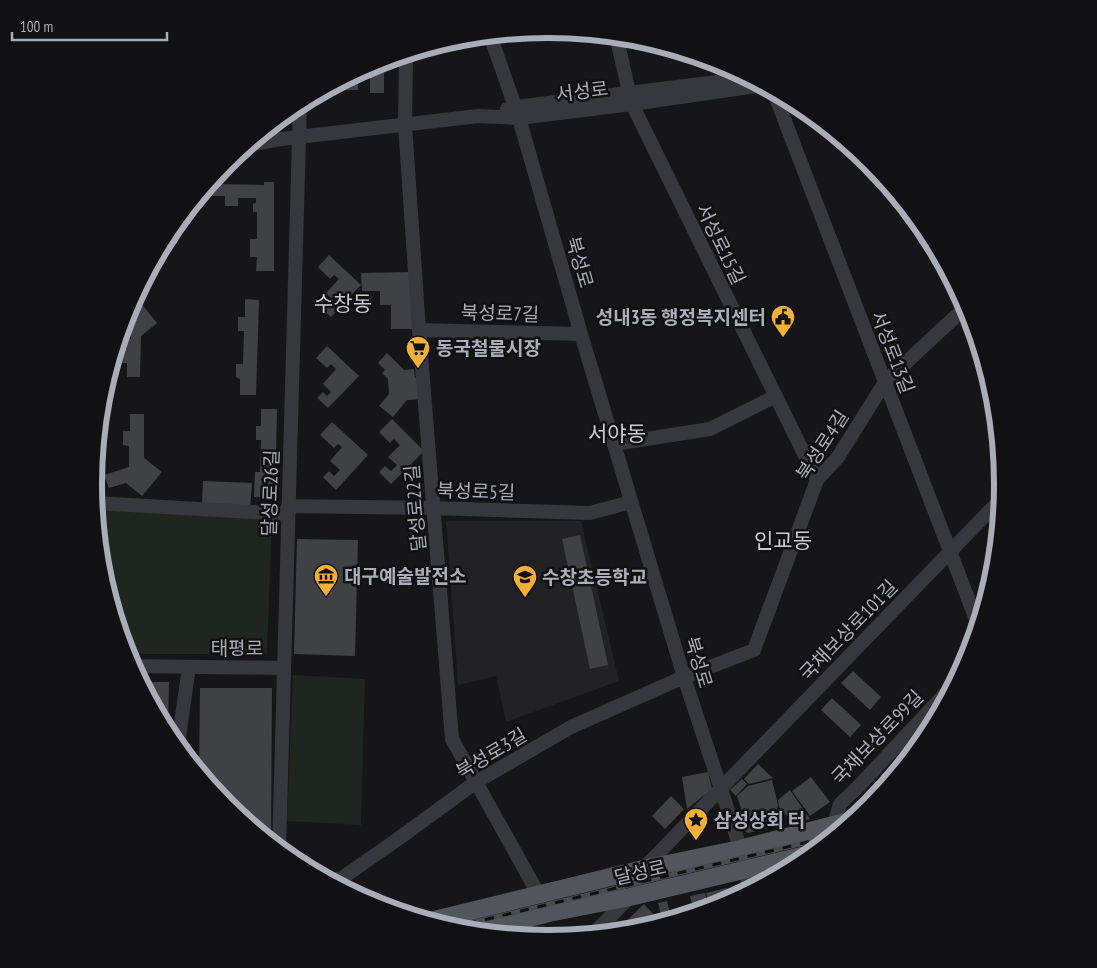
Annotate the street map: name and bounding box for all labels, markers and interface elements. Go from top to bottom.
scale bar [12,10,168,42]
text: 100 m [20,17,53,36]
street label: 서성로 [555,76,609,106]
street label: 서성로15길 [691,200,751,288]
street label: 북성로 [561,233,599,291]
district label: 수창동 [314,290,372,317]
street label: 북성로7길 [460,300,540,326]
public building icon: 성내3동 행정복지센터 [770,304,796,338]
place label: 성내3동 행정복지센터 [596,305,766,329]
street label: 서성로13길 [866,307,920,397]
supermarket icon: 동국철물시장 [405,335,431,369]
place label: 동국철물시장 [436,336,541,360]
street label: 북성로4길 [791,406,853,484]
district label: 서야동 [588,420,646,447]
street label: 달성로26길 [256,449,284,537]
street label: 달성로22길 [399,464,431,552]
street label: 북성로5길 [436,478,516,504]
district label: 인교동 [754,527,812,554]
museum icon: 대구예술발전소 [313,563,339,597]
place label: 대구예술발전소 [344,564,466,588]
school or university icon: 수창초등학교 [512,564,538,598]
place label: 수창초등학교 [542,565,647,589]
street label: 국채보상로101길 [794,575,902,685]
street label: 북성로 [680,633,718,691]
street label: 태평로 [211,636,263,660]
street label: 국채보상로99길 [826,685,928,789]
street label: 북성로3길 [451,723,531,783]
place icon: 삼성상회 터 [683,807,709,841]
place label: 삼성상회 터 [714,808,805,832]
street label: 달성로 [612,854,668,890]

